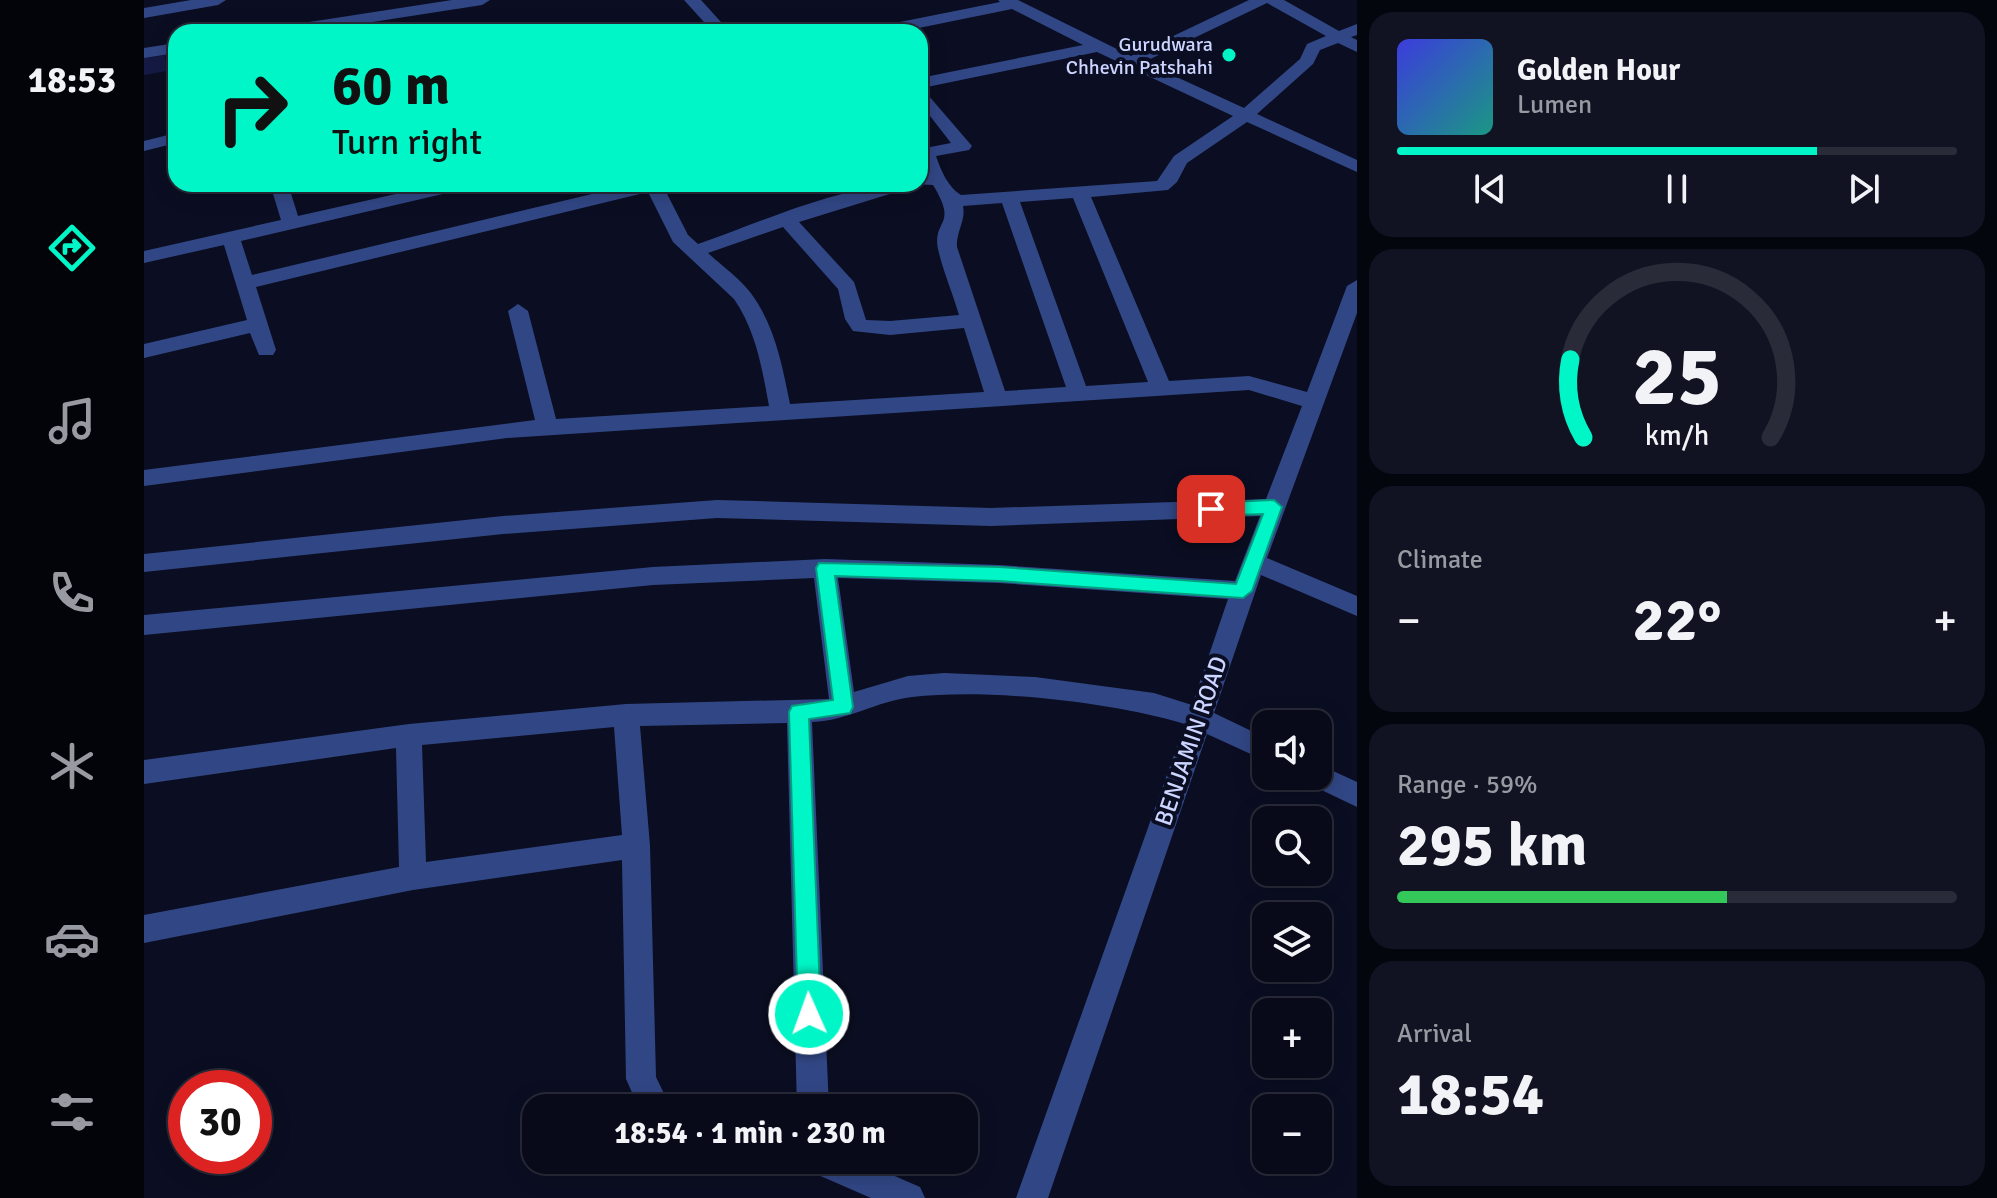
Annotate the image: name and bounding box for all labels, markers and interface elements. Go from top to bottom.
place label: Gurudwara Chhevin Patshahi [1066,32,1213,80]
marker: Gurudwara Chhevin Patshahi [1220,46,1238,64]
text: 60 m [332,51,450,120]
text: Golden Hour [1517,52,1680,89]
icon: right [200,56,304,160]
text: 18:53 [28,58,116,103]
text: Lumen [1517,89,1592,121]
text: Turn right [332,120,482,165]
icon: previous [1468,167,1512,211]
icon: pause [1655,167,1699,211]
icon: next [1842,167,1886,211]
icon: directions [44,220,100,276]
text: 25 [1632,325,1722,427]
icon: music [44,393,100,449]
text: km/h [1645,418,1709,453]
pin [1177,475,1245,543]
icon: arrive [1189,487,1233,531]
text: Climate [1397,544,1483,576]
icon: phone [44,565,100,621]
text: 22° [1633,584,1721,658]
text: − [1397,594,1421,648]
text: + [1933,594,1957,648]
street label: BENJAMIN ROAD [1148,652,1234,830]
map controls [1252,710,1332,1174]
button: sound [1252,710,1332,790]
icon: climate [44,738,100,794]
text: Range · 59% [1397,769,1538,801]
button: search [1252,806,1332,886]
text: 295 km [1397,809,1587,883]
button: layers [1252,902,1332,982]
icon: car [44,911,100,967]
position arrow [767,972,851,1056]
button: + [1252,998,1332,1078]
text: Arrival [1397,1018,1472,1050]
text: 18:54 [1397,1058,1544,1132]
speed limit sign: 30 [168,1070,272,1174]
icon: filters [44,1084,100,1140]
button: − [1252,1094,1332,1174]
text: 18:54 · 1 min · 230 m [614,1115,886,1152]

